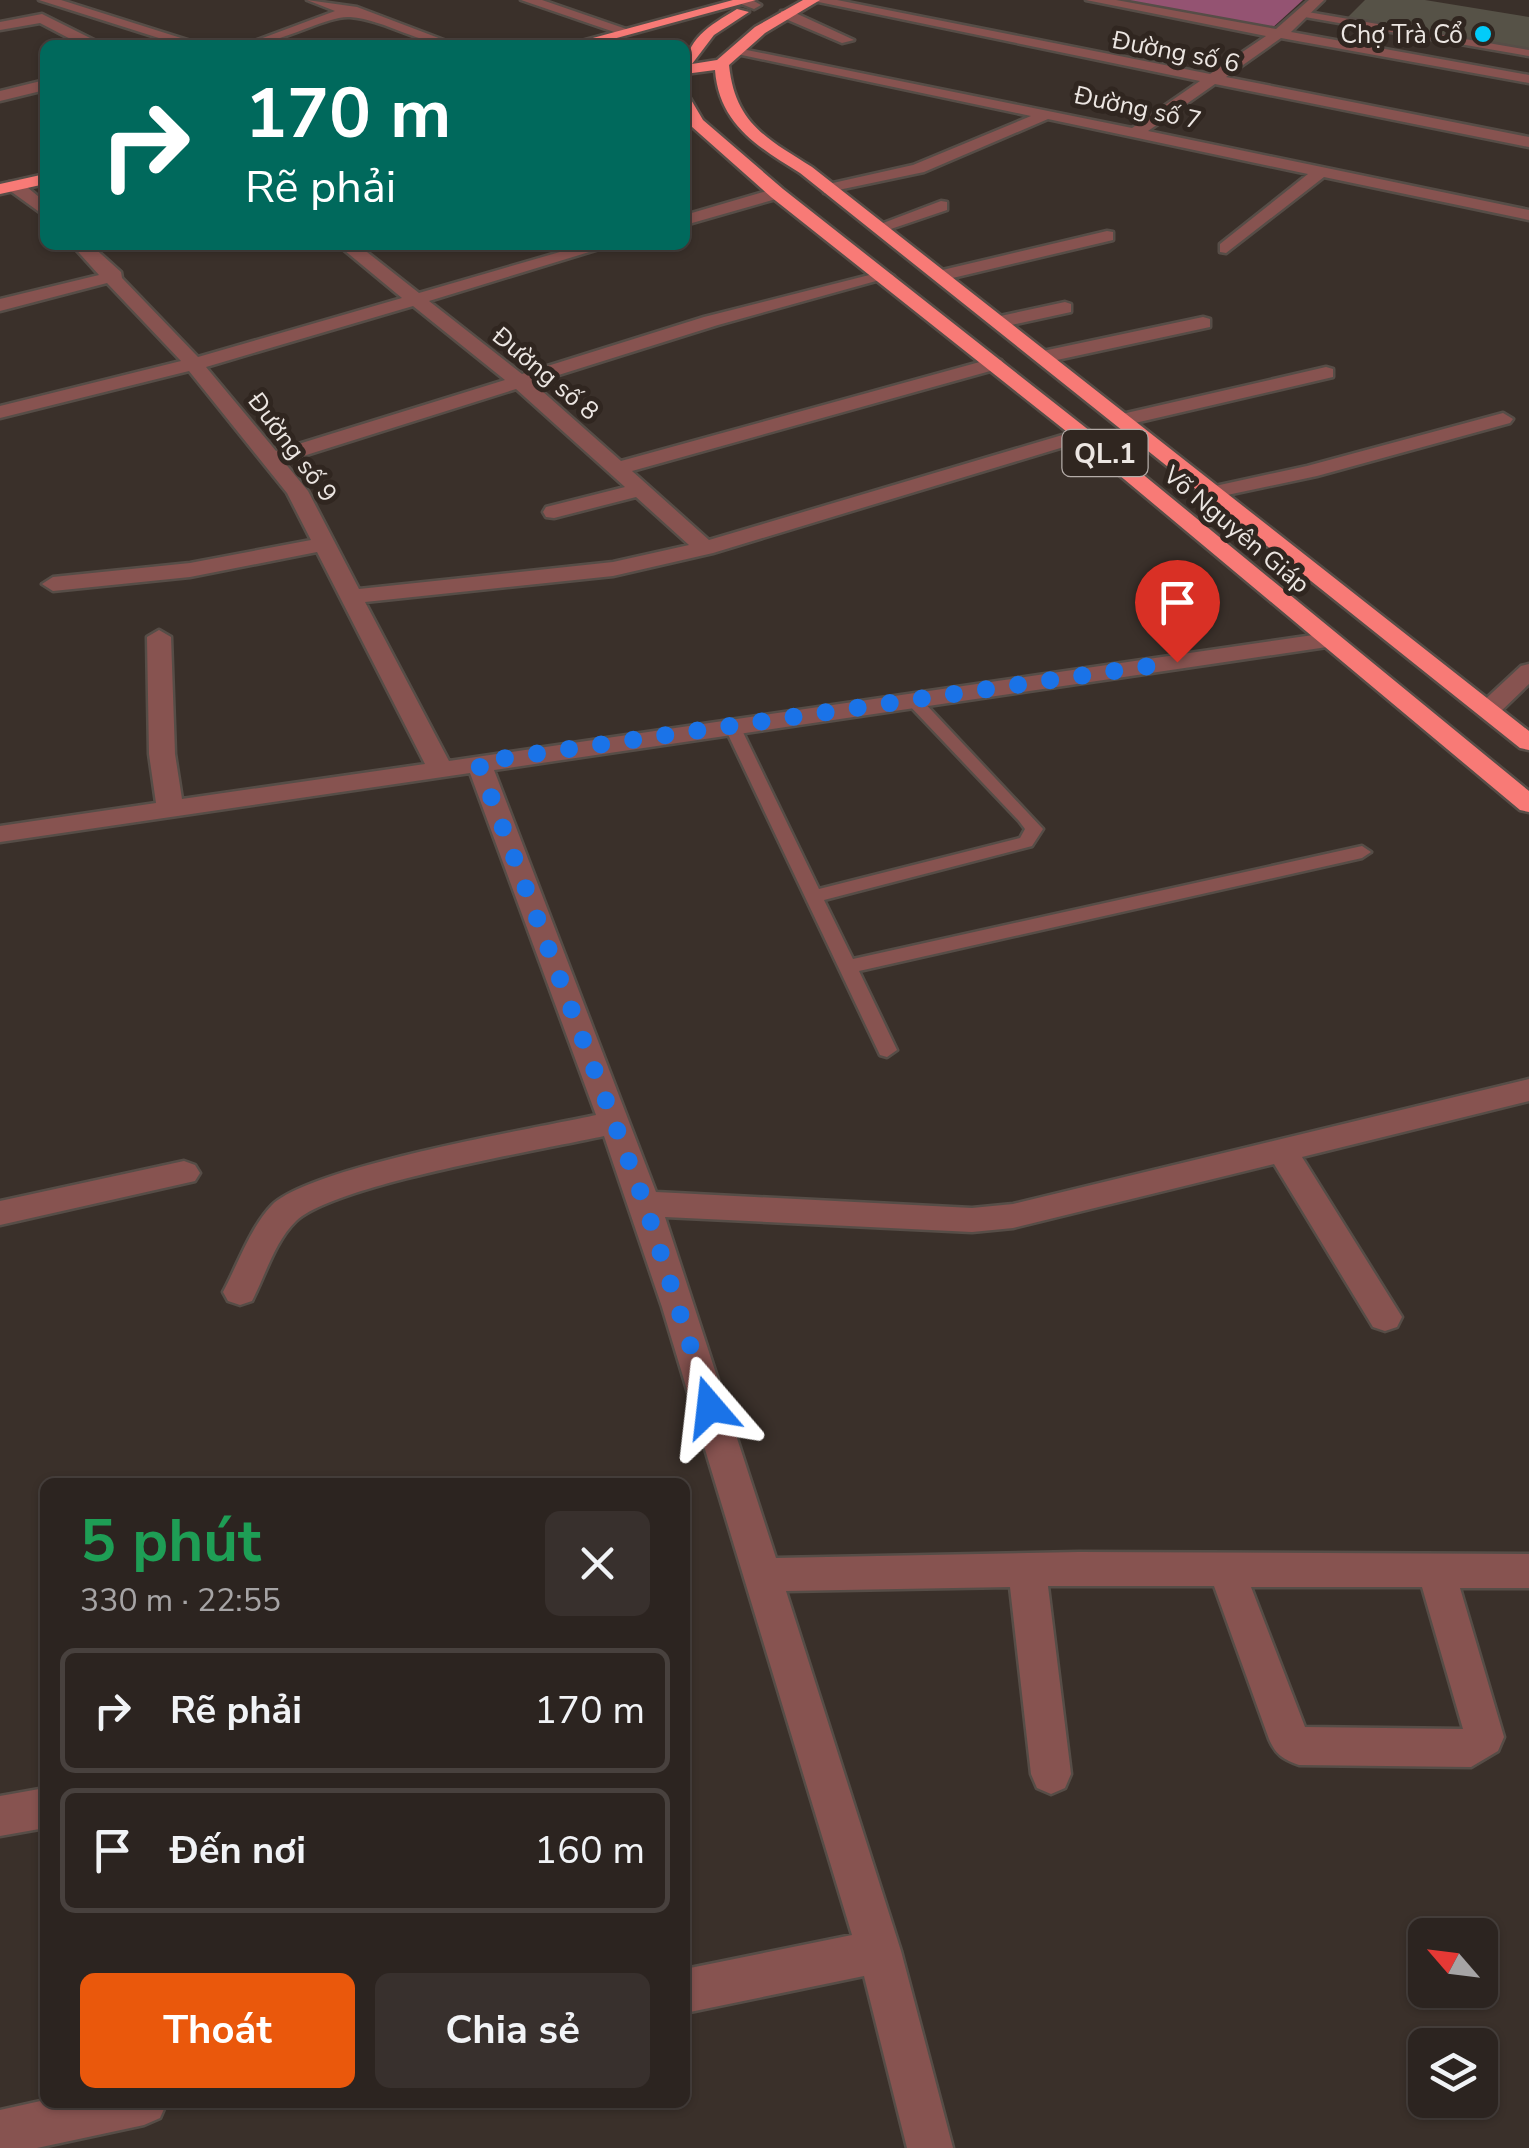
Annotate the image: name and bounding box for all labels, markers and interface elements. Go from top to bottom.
place label: Chợ Trà Cổ [1340,18,1463,52]
street label: Đường số 6 [1108,23,1242,81]
marker: Chợ Trà Cổ [1472,23,1494,45]
text: 170 m [245,66,451,162]
street label: Đường số 7 [1070,78,1204,138]
icon: right [80,80,210,210]
text: Rẽ phải [245,157,396,218]
street label: Đường số 8 [484,319,606,428]
street label: Đường số 9 [239,385,345,509]
road number: QL.1 [1062,430,1148,476]
street label: Võ Nguyên Giáp [1155,458,1317,601]
pin [1135,560,1220,663]
icon: arrive [1150,575,1205,630]
position arrow [658,1355,762,1459]
text: 5 phút [80,1500,261,1582]
button: close [545,1511,650,1616]
text: 330 m · 22:55 [80,1579,281,1622]
icon: right [85,1683,140,1738]
text: Rẽ phải [170,1685,302,1736]
text: 170 m [534,1685,645,1736]
icon: arrive [85,1823,140,1878]
text: Đến nơi [170,1825,306,1876]
text: 160 m [534,1825,645,1876]
north arrow [1408,1918,1498,2008]
map controls [1408,1918,1498,2118]
button: Thoát [80,1973,355,2088]
button: Chia sẻ [375,1973,650,2088]
button: layers [1408,2028,1498,2118]

